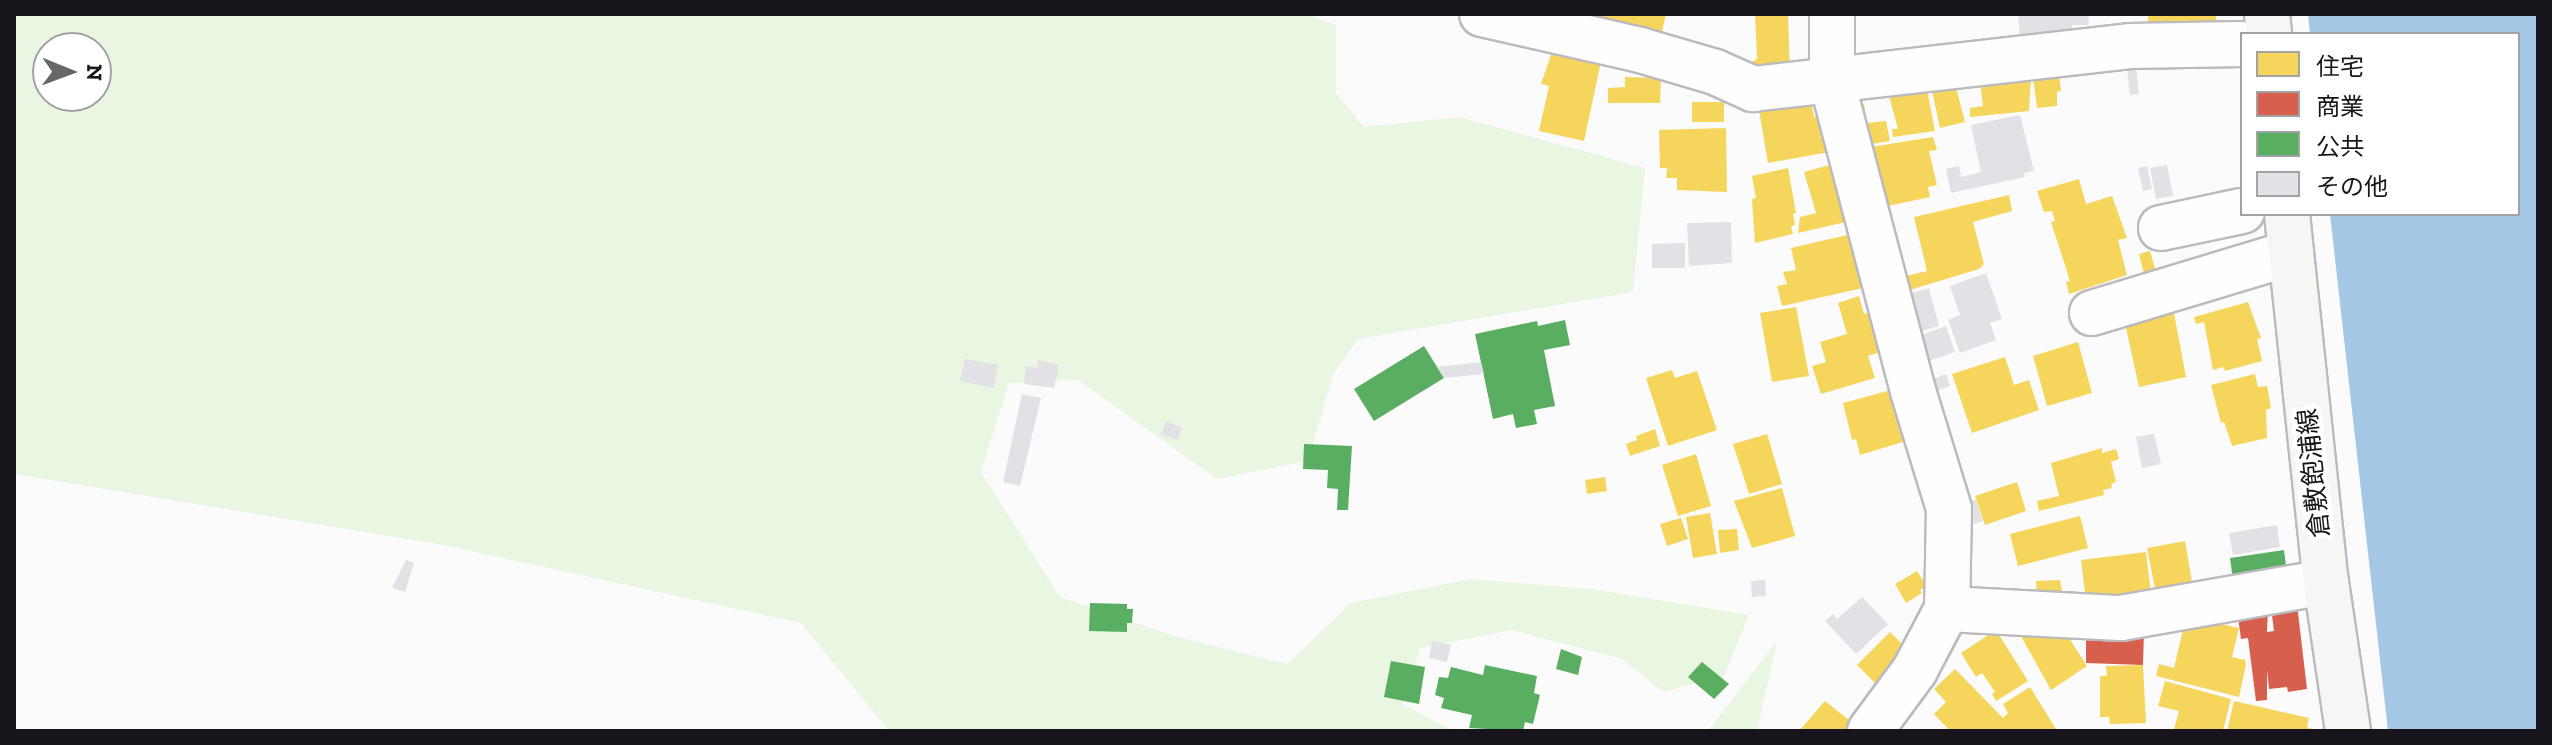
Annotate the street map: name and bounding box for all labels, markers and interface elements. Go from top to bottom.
north arrow [32,32,112,112]
legend [2240,32,2520,216]
text: 住宅 [2316,52,2364,81]
text: N [81,64,108,81]
text: 商業 [2316,92,2364,121]
text: 公共 [2316,132,2364,161]
text: その他 [2316,172,2388,201]
street label: 倉敷飽浦線 [2292,407,2336,539]

